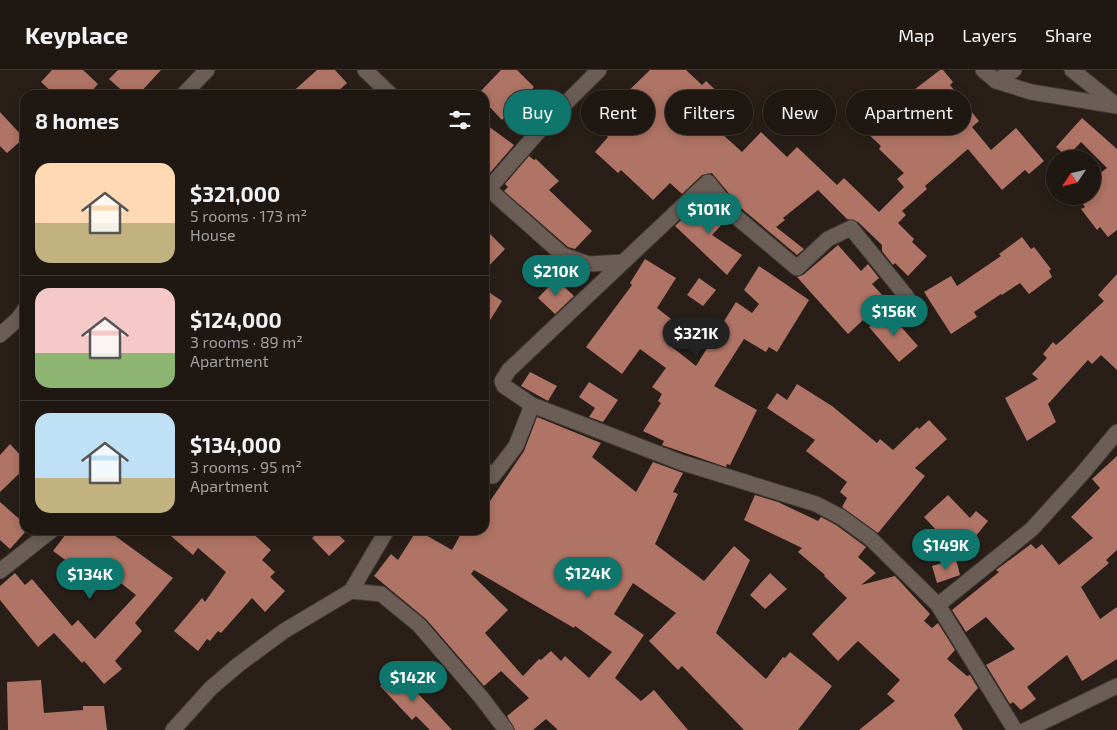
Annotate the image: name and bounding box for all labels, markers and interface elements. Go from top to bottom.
text: Keyplace [25,20,128,49]
text: Map [898,24,934,46]
text: Layers [962,24,1017,46]
text: Share [1045,24,1092,46]
chip: Buy [504,90,571,135]
chip: Rent [581,90,655,135]
chip: Filters [665,90,753,135]
chip: New [763,90,836,135]
chip: Apartment [846,90,971,135]
icon: filters [446,106,474,134]
text: 8 homes [35,108,119,133]
north arrow [1046,150,1101,205]
map controls [1046,150,1101,205]
text: $321,000 [190,181,280,206]
icon: home [75,183,135,243]
pin: $101K [674,192,744,235]
text: $101K [687,199,731,218]
text: 5 rooms · 173 m² [190,206,307,225]
text: House [190,225,236,244]
pin: $210K [521,254,591,297]
text: $210K [533,261,579,280]
pin: $156K [859,294,929,337]
text: $156K [872,301,916,320]
text: $124,000 [190,307,282,332]
icon: home [75,308,135,368]
pin: $321K [661,316,731,359]
text: $321K [674,323,718,342]
text: 3 rooms · 89 m² [190,332,303,351]
text: Apartment [190,351,269,370]
text: $134,000 [190,432,281,457]
icon: home [75,433,135,493]
text: 3 rooms · 95 m² [190,457,302,476]
text: Apartment [190,476,269,495]
pin: $149K [911,528,981,571]
text: $149K [923,535,969,554]
pin: $124K [553,556,623,599]
pin: $134K [55,558,125,600]
text: $124K [565,563,611,582]
text: $134K [67,564,113,583]
pin: $142K [378,660,448,703]
text: $142K [390,667,436,686]

